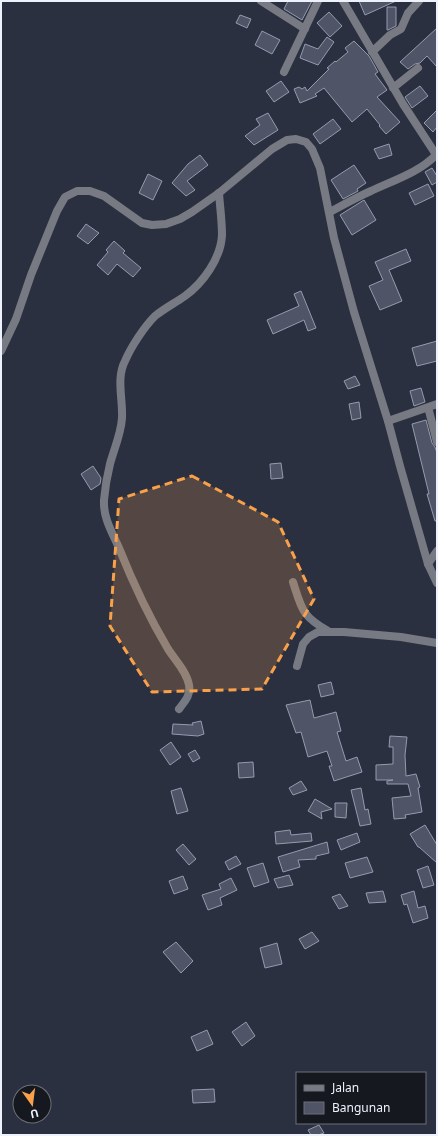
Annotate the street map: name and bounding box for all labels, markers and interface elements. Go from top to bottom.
legend [296,1072,426,1124]
text: Jalan [331,1079,359,1096]
north arrow [12,1084,52,1124]
text: Bangunan [332,1099,390,1116]
text: U [29,1106,40,1122]

